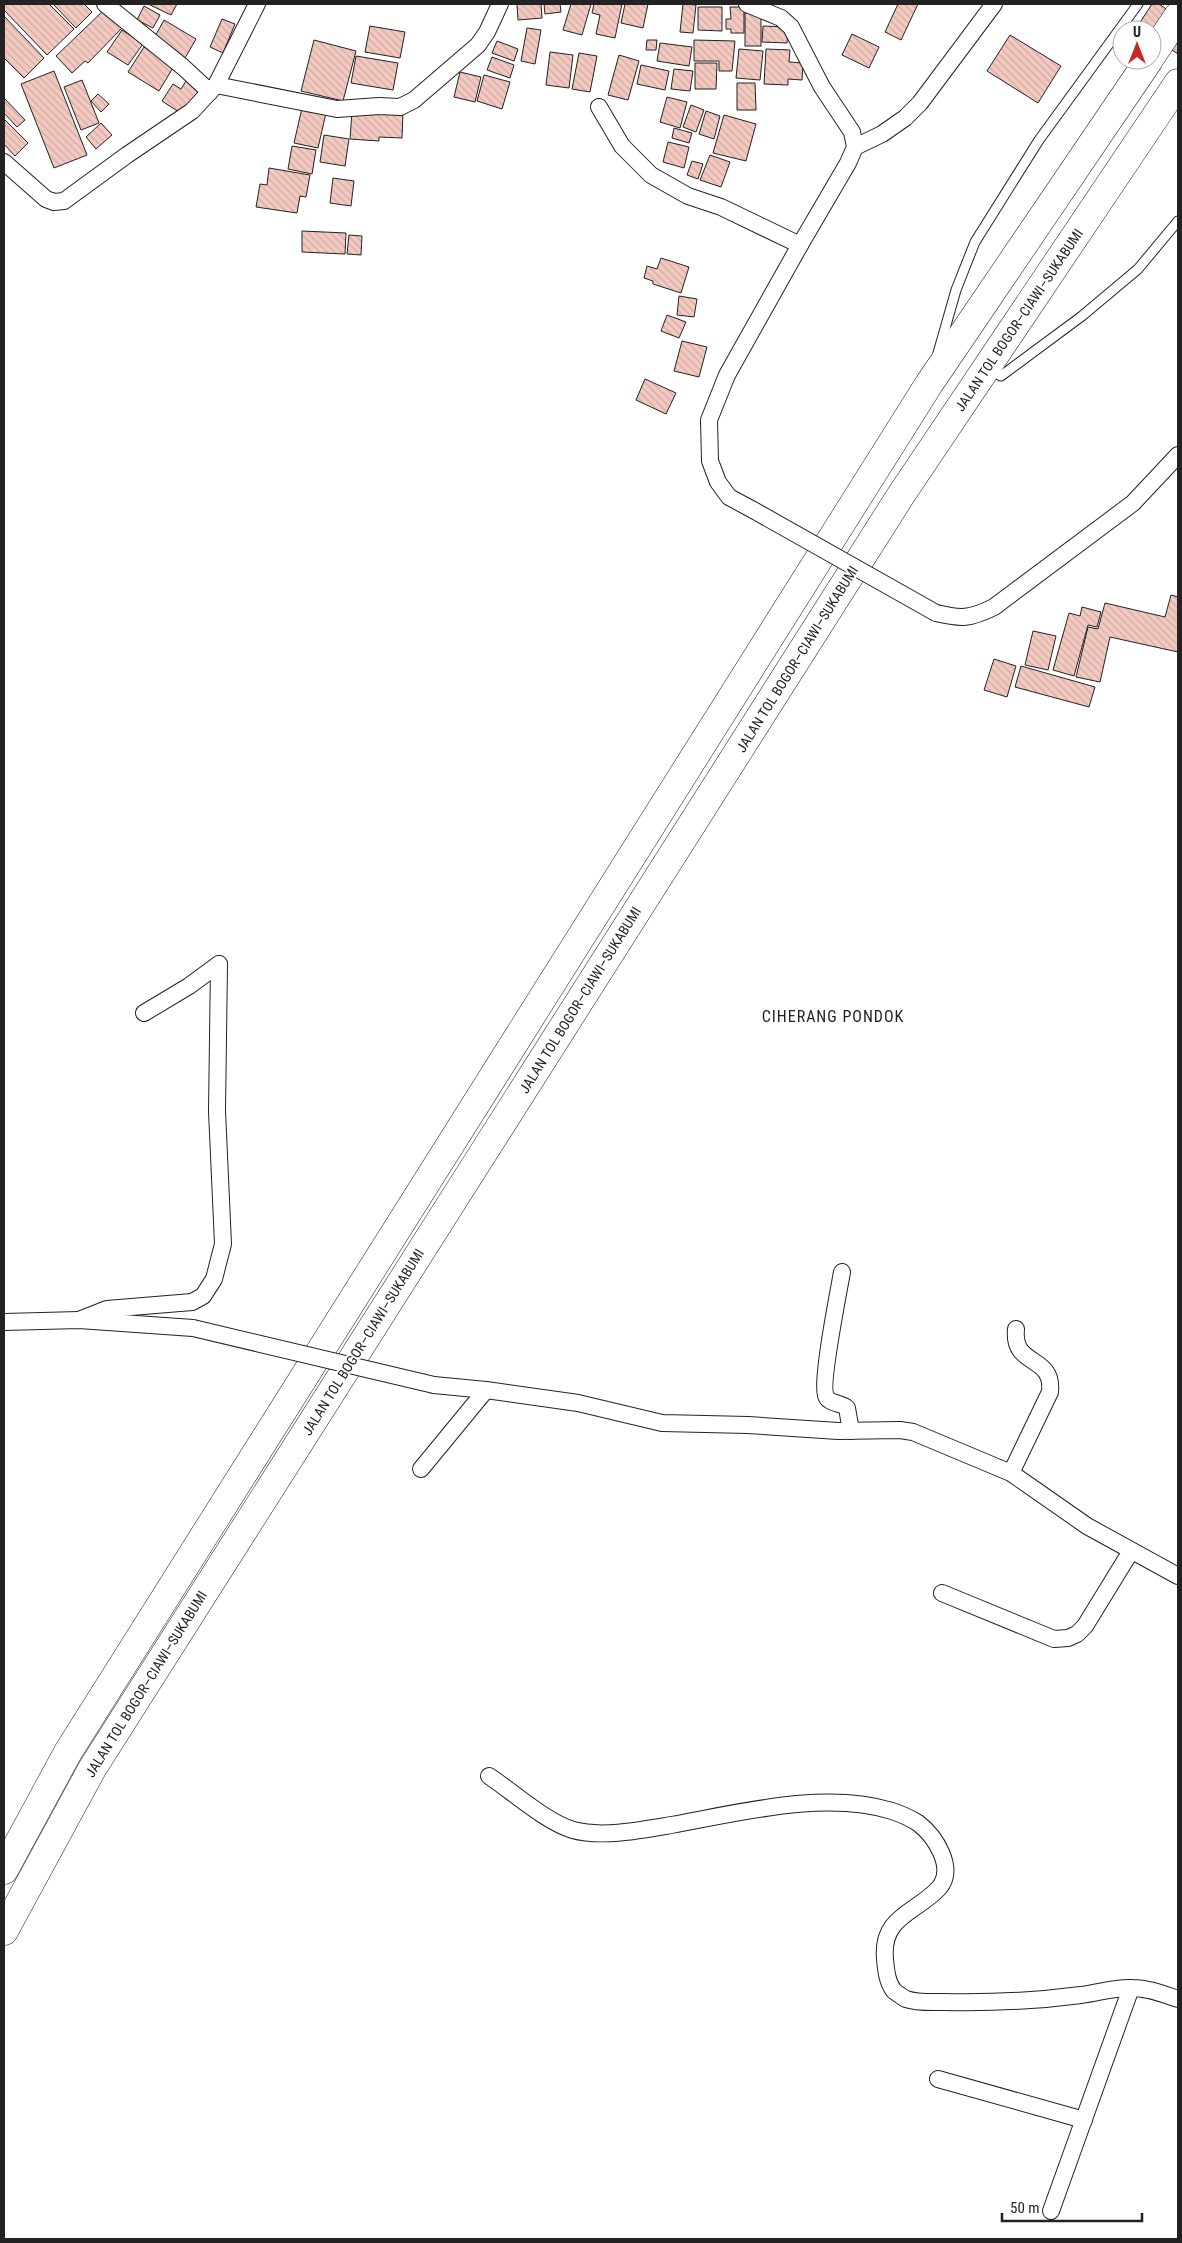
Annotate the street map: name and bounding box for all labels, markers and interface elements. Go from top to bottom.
north arrow [1112,20,1162,70]
text: U [1133,24,1141,40]
street label: JALAN TOL BOGOR–CIAWI–SUKABUMI [952,226,1086,414]
street label: JALAN TOL BOGOR–CIAWI–SUKABUMI [733,563,861,755]
street label: JALAN TOL BOGOR–CIAWI–SUKABUMI [516,904,644,1096]
district label: CIHERANG PONDOK [762,1007,904,1026]
street label: JALAN TOL BOGOR–CIAWI–SUKABUMI [299,1246,427,1438]
street label: JALAN TOL BOGOR–CIAWI–SUKABUMI [82,1588,210,1780]
scale bar [1002,2190,1142,2222]
text: 50 m [1010,2199,1040,2217]

